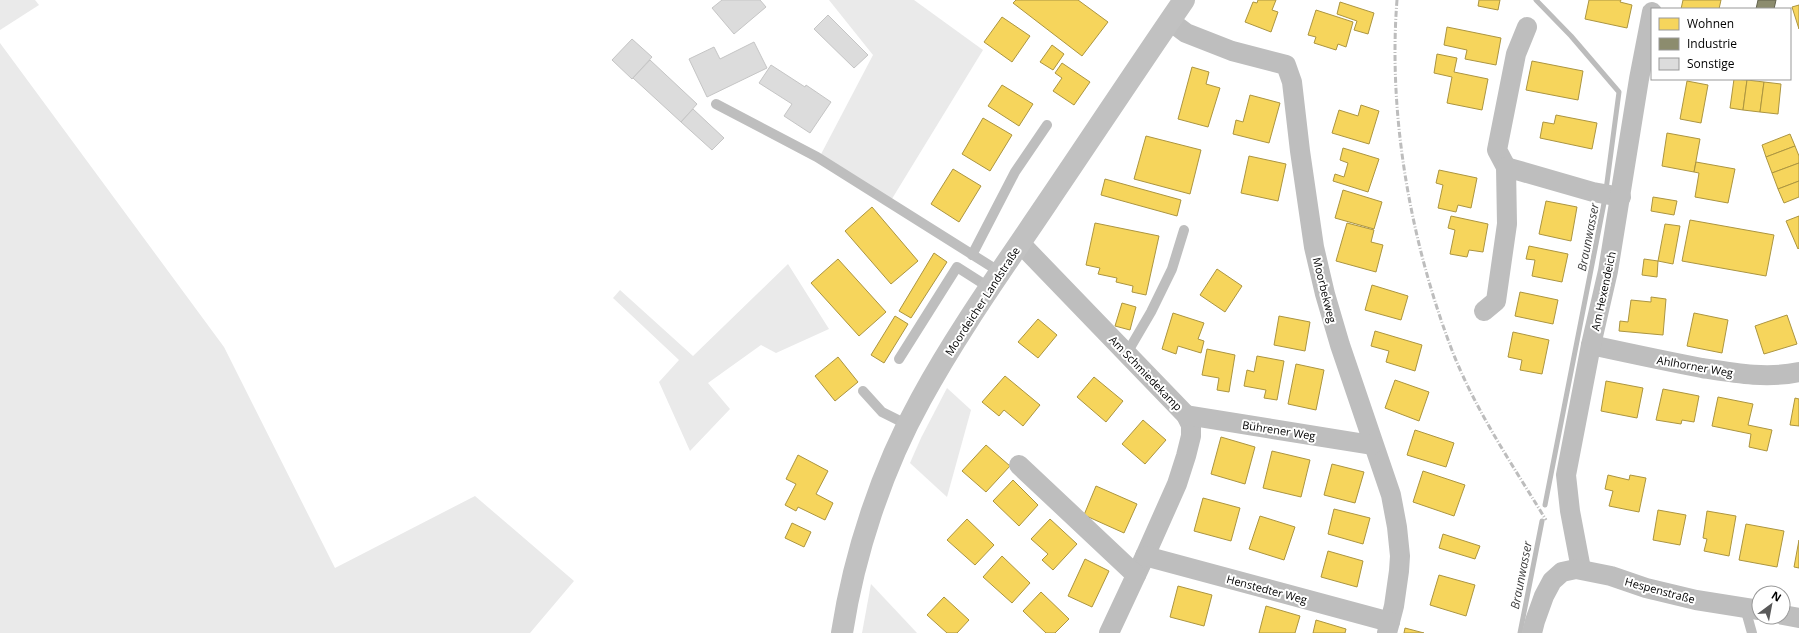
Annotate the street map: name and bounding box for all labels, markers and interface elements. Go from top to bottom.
legend [1651,8,1791,80]
text: Wohnen [1687,15,1734,32]
text: Industrie [1687,35,1737,52]
text: Sonstige [1687,55,1735,72]
water label: Braunwasser [1573,200,1603,272]
street label: Moordeicher Landstraße [941,244,1023,358]
street label: Am Hexendeich [1587,250,1619,332]
street label: Moorbekweg [1310,256,1340,324]
street label: Am Schmiedekamp [1106,332,1186,414]
street label: Ahlhorner Weg [1656,352,1734,380]
street label: Bührener Weg [1241,417,1317,443]
water label: Braunwasser [1506,538,1536,610]
street label: Henstedter Weg [1225,571,1309,607]
street label: Hespenstraße [1623,573,1697,607]
north arrow [1751,585,1791,625]
text: N [1769,587,1784,605]

